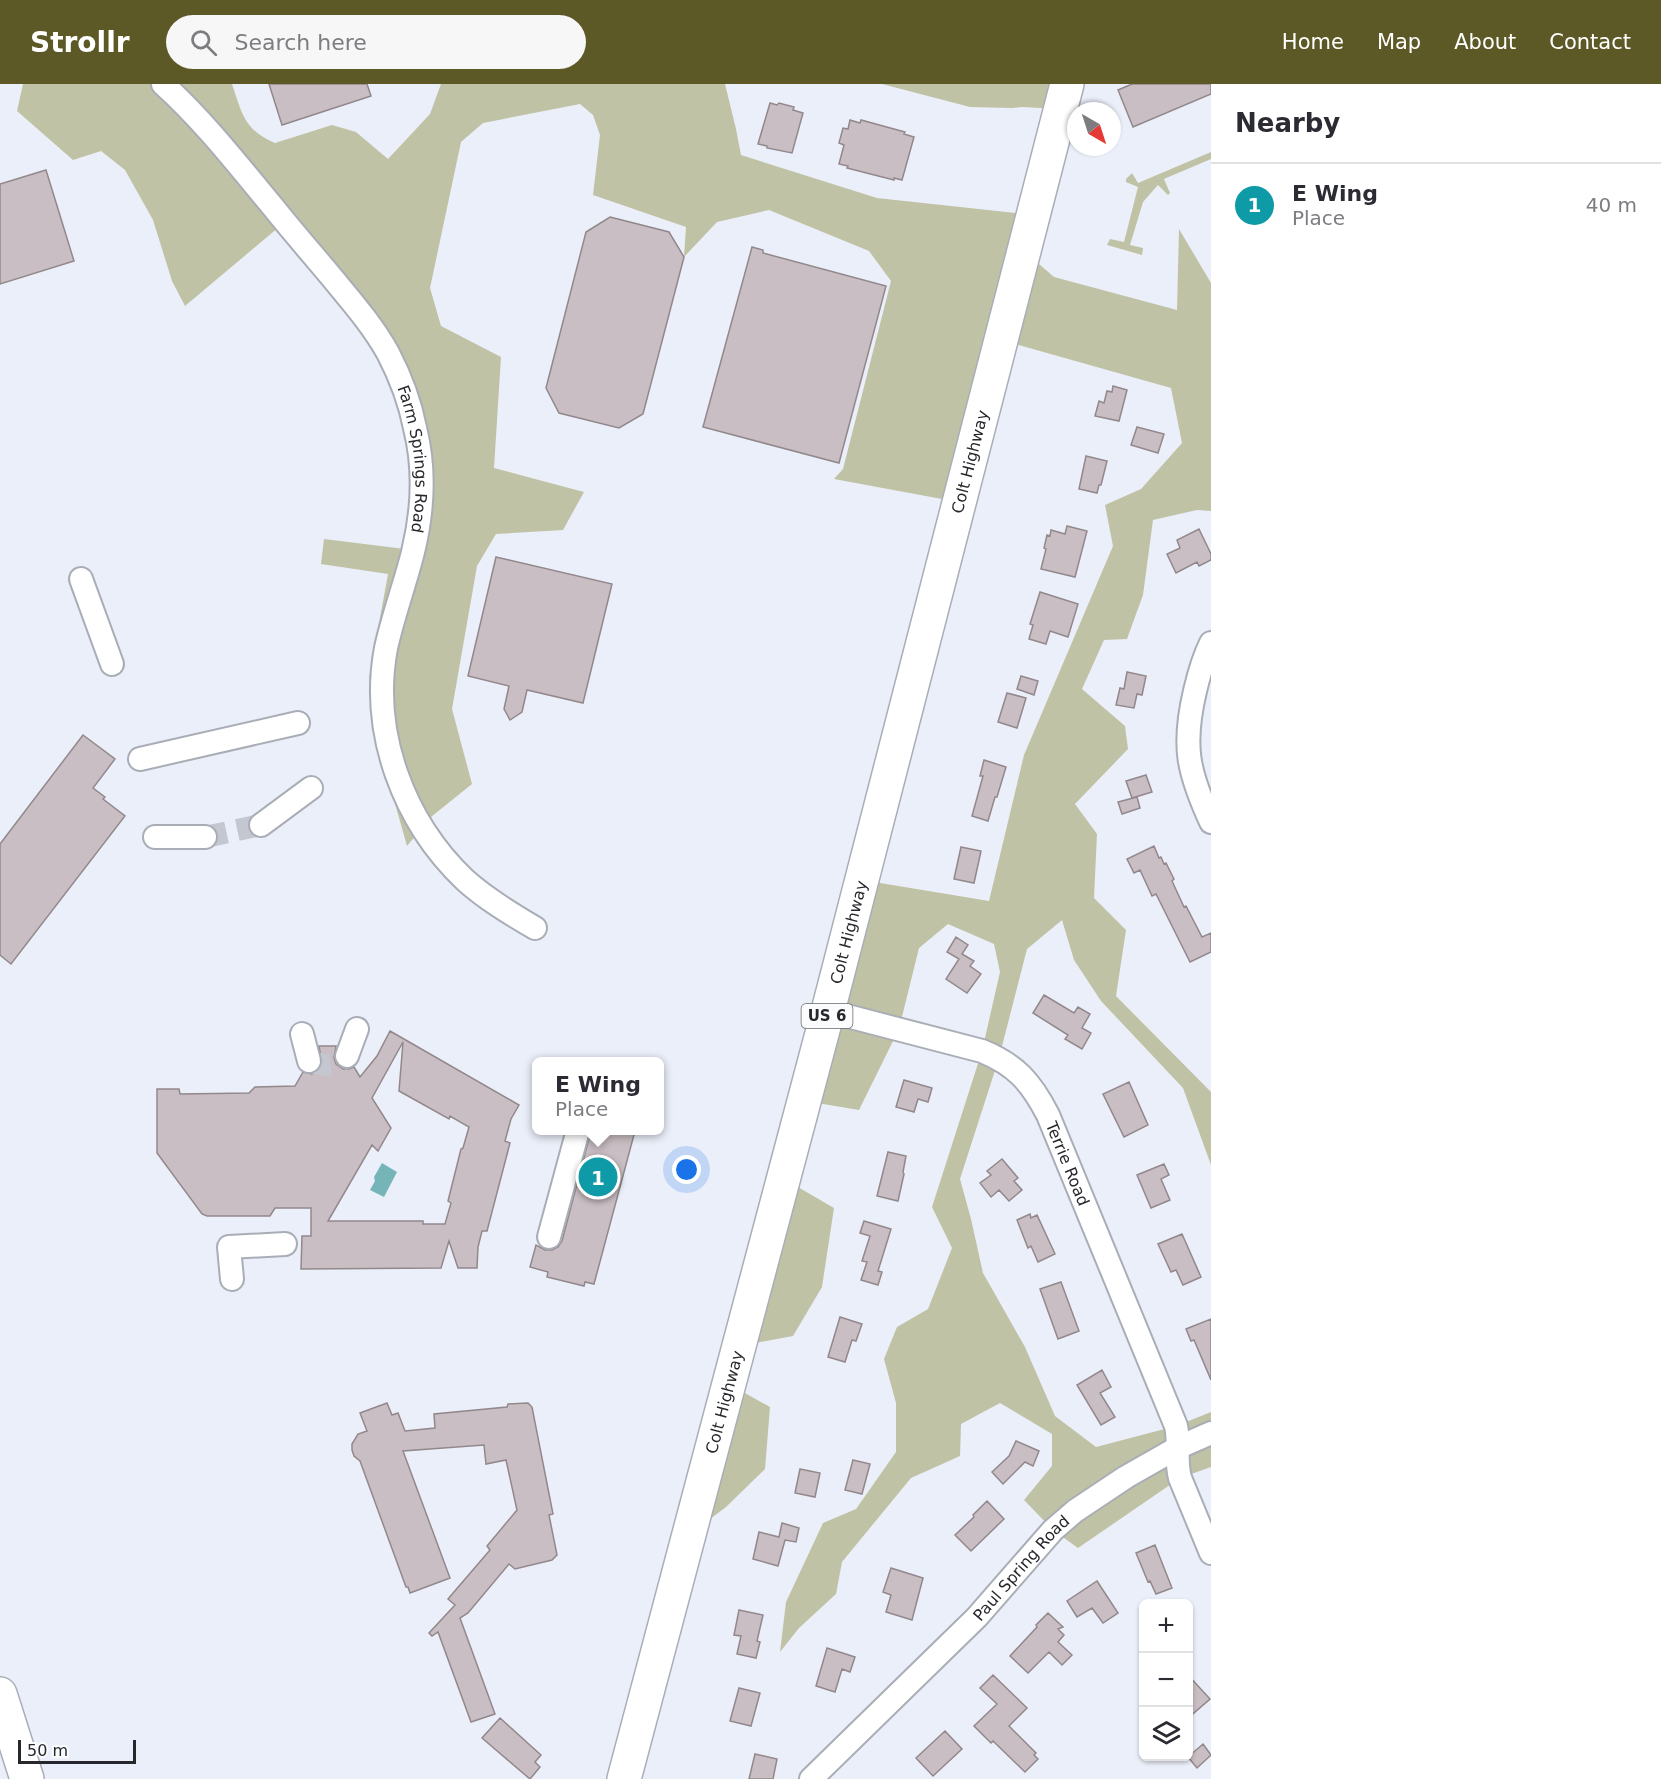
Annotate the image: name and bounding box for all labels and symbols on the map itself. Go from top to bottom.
north arrow [1067,102,1121,156]
street label: Farm Springs Road [394,382,431,534]
street label: Colt Highway [947,408,992,515]
street label: Colt Highway [826,879,871,986]
road number: US 6 [802,1004,852,1028]
street label: Terrie Road [1042,1118,1094,1208]
pin: 1 [578,1154,618,1200]
your location [672,1155,701,1184]
street label: Colt Highway [701,1348,747,1456]
street label: Paul Spring Road [969,1511,1073,1624]
scale bar [18,1737,136,1764]

